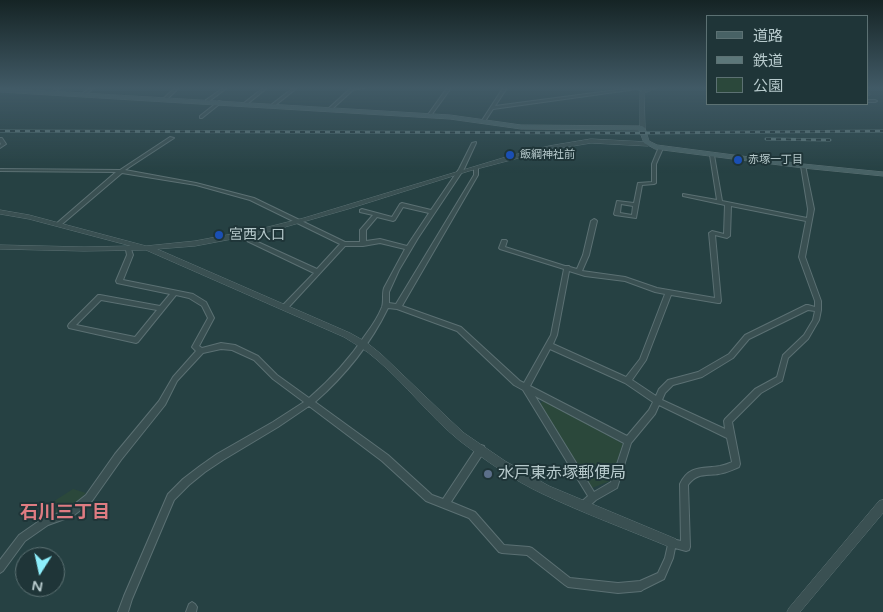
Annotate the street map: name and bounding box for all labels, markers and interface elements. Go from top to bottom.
legend [706,15,868,105]
text: 道路 [753,27,783,45]
text: 鉄道 [753,52,783,70]
text: 公園 [753,77,783,95]
place label: 飯綱神社前 [520,148,575,162]
marker: 飯綱神社前 [504,149,516,161]
place label: 赤塚一丁目 [748,153,803,167]
marker: 赤塚一丁目 [732,154,744,166]
place label: 宮西入口 [229,227,285,243]
marker: 宮西入口 [213,229,225,241]
place label: 水戸東赤塚郵便局 [498,464,626,484]
marker: 水戸東赤塚郵便局 [482,468,494,480]
district label: 石川三丁目 [20,502,110,524]
north arrow [15,547,65,597]
text: N [30,577,44,596]

